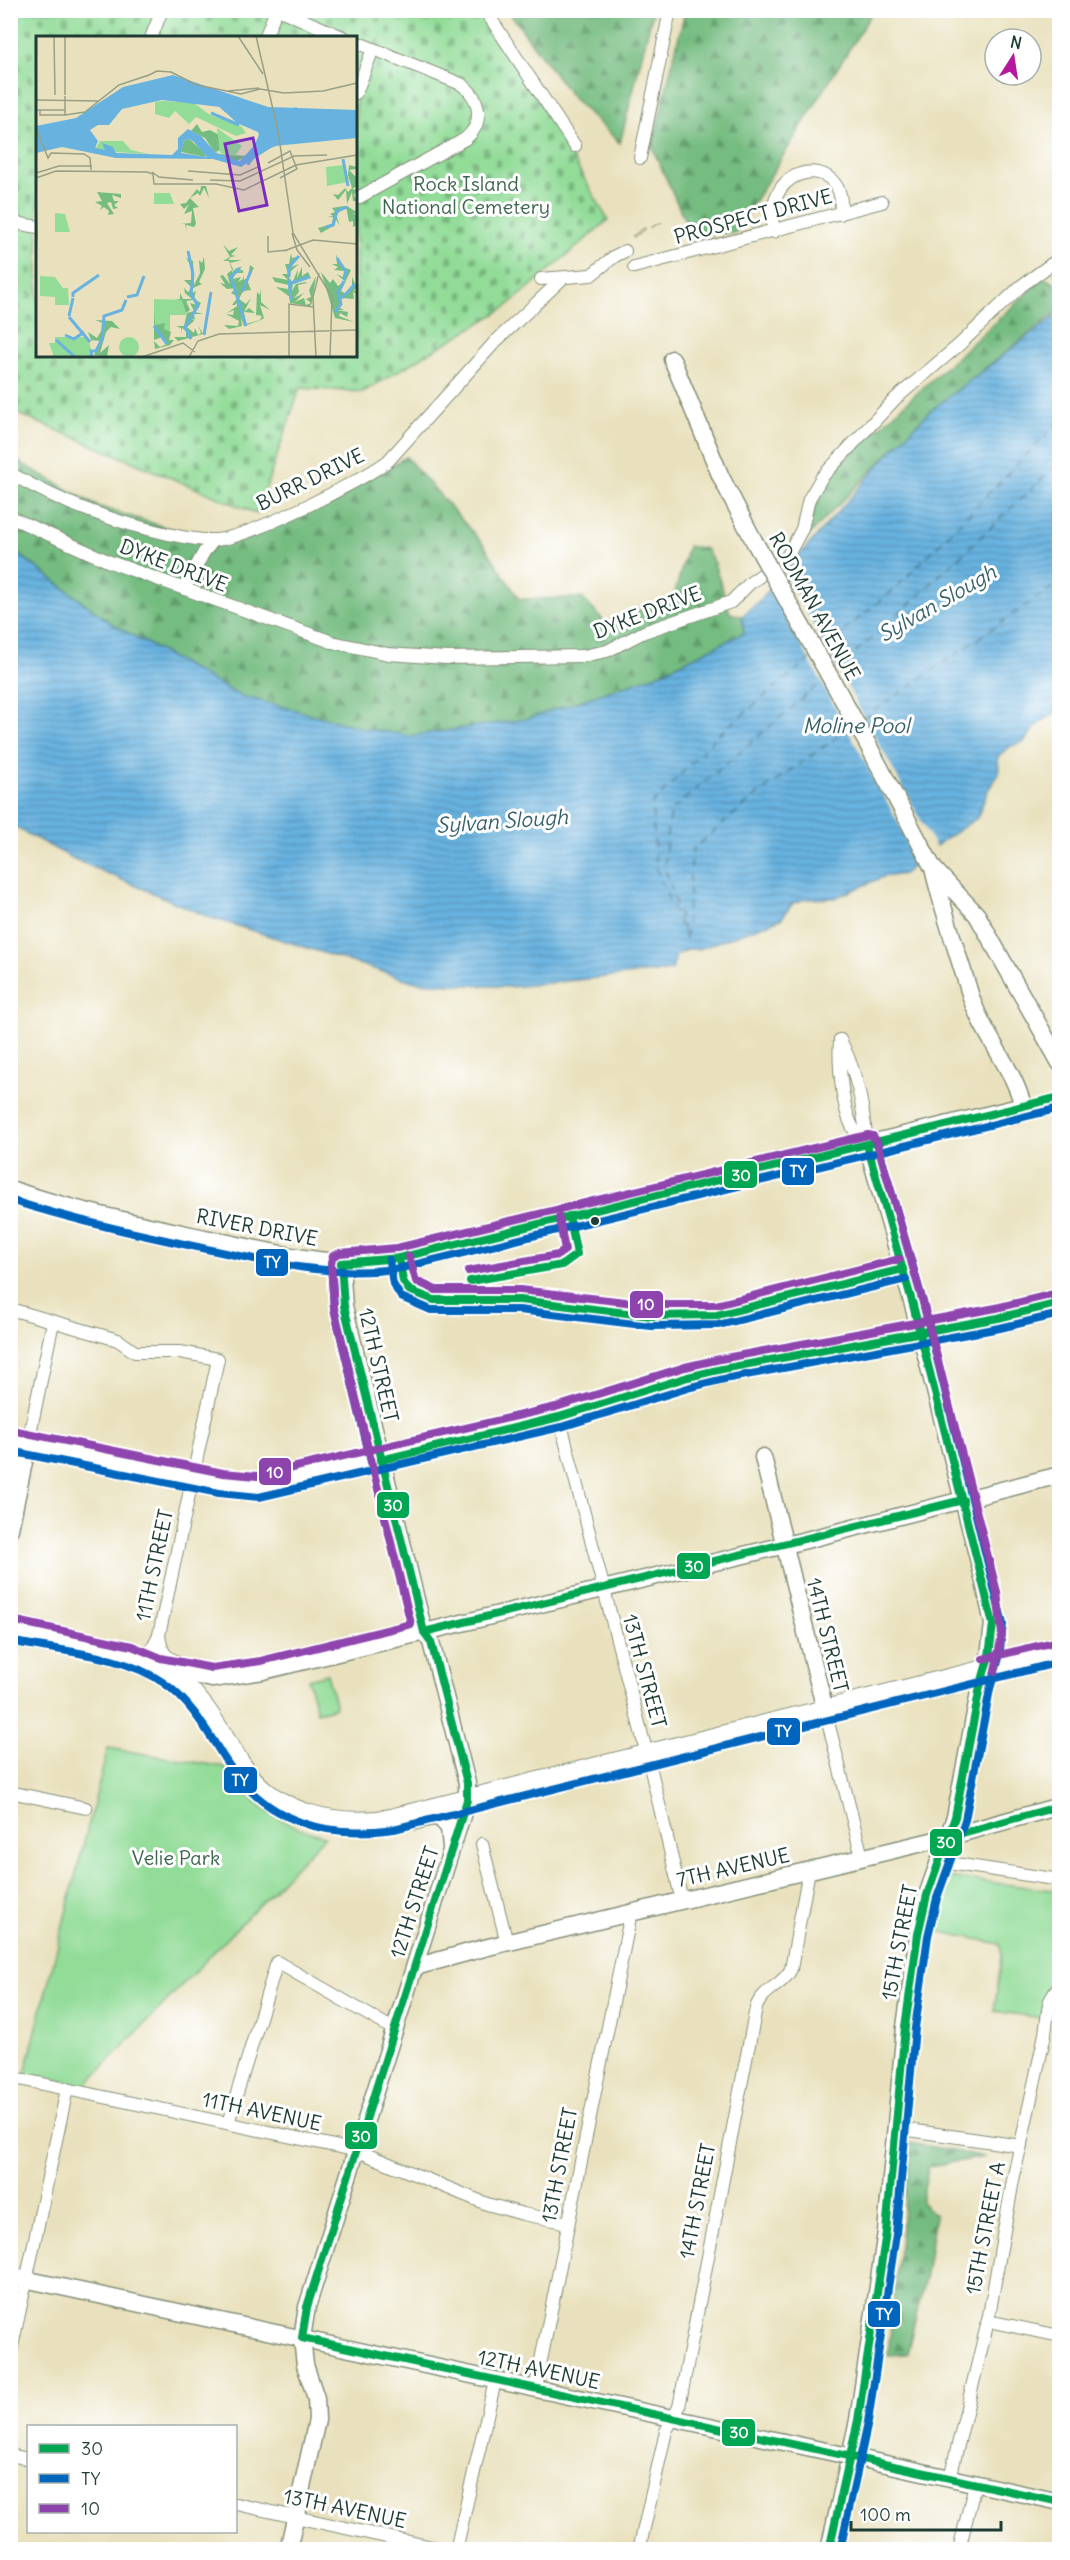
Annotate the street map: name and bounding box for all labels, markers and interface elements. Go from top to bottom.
north arrow [983,27,1043,87]
text: N [1009,31,1024,53]
inset map [36,36,357,357]
park label: Rock Island National Cemetery [382,171,550,219]
street label: PROSPECT DRIVE [671,183,835,249]
street label: BURR DRIVE [252,442,368,516]
street label: RODMAN AVENUE [764,527,866,685]
street label: DYKE DRIVE [117,533,231,597]
water label: Sylvan Slough [873,558,1002,648]
street label: DYKE DRIVE [590,580,704,644]
water label: Moline Pool [802,712,913,739]
water label: Sylvan Slough [435,803,570,839]
line badge: TY [781,1157,815,1186]
line badge: 30 [723,1160,758,1189]
text: TY [789,1161,807,1181]
text: 30 [731,1165,751,1185]
street label: RIVER DRIVE [194,1203,320,1251]
unlabelled marker [589,1215,601,1227]
line badge: TY [255,1248,289,1277]
text: TY [263,1252,281,1272]
line badge: 10 [629,1290,664,1319]
text: 10 [638,1294,654,1314]
street label: 12TH STREET [354,1306,404,1424]
line badge: 10 [258,1457,292,1486]
text: 10 [267,1462,283,1482]
line badge: 30 [376,1491,410,1519]
text: 30 [383,1495,403,1515]
street label: 11TH STREET [130,1507,178,1623]
line badge: 30 [676,1552,711,1580]
text: 30 [684,1556,704,1576]
street label: 14TH STREET [802,1575,854,1695]
street label: 13TH STREET [618,1611,672,1731]
line badge: TY [766,1717,801,1746]
text: TY [774,1721,792,1741]
line badge: TY [223,1766,258,1794]
text: TY [231,1770,249,1790]
line badge: 30 [929,1828,963,1857]
text: 30 [936,1832,956,1852]
street label: 7TH AVENUE [674,1842,792,1892]
street label: 12TH STREET [384,1843,444,1961]
park label: Velie Park [132,1845,220,1870]
street label: 15TH STREET [876,1882,922,2002]
street label: 11TH AVENUE [200,2086,324,2136]
street label: 13TH STREET [536,2105,582,2225]
line badge: 30 [344,2121,378,2150]
text: 30 [351,2126,371,2146]
street label: 14TH STREET [674,2141,720,2261]
street label: 15TH STREET A [960,2159,1010,2297]
line badge: TY [867,2300,901,2328]
text: TY [875,2304,893,2324]
street label: 12TH AVENUE [476,2344,602,2394]
line badge: 30 [721,2418,756,2447]
text: 30 [729,2422,749,2442]
legend [27,2425,237,2533]
text: 30 [81,2437,103,2460]
text: TY [81,2467,100,2490]
street label: 13TH AVENUE [281,2483,409,2533]
scale bar [851,2494,1001,2532]
text: 10 [81,2497,100,2520]
text: 100 m [860,2503,911,2526]

